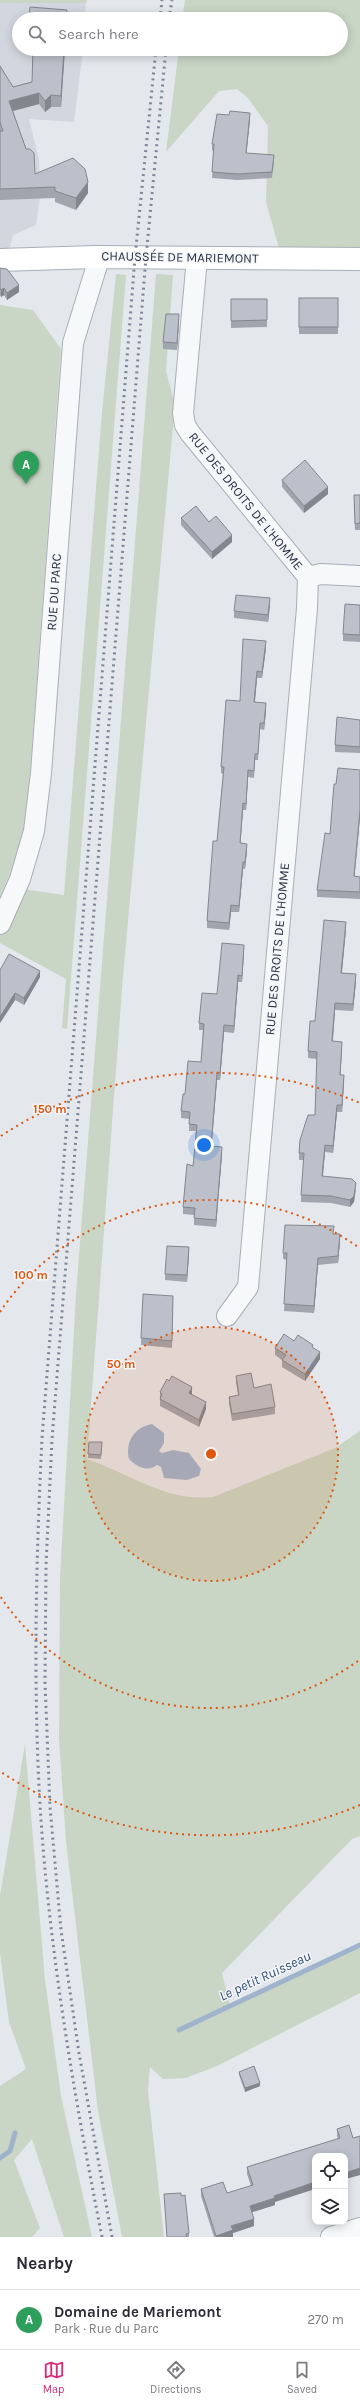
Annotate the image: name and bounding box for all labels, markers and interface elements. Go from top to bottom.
search box [12,12,348,56]
icon: search [26,23,48,45]
text: Search here [58,25,139,43]
street label: CHAUSSÉE DE MARIEMONT [101,246,259,266]
street label: RUE DES DROITS DE L'HOMME [186,429,306,573]
pin: A [13,451,39,484]
street label: RUE DU PARC [44,553,64,631]
street label: RUE DES DROITS DE L'HOMME [262,862,292,1036]
text: 150 m [33,1102,67,1116]
your location [194,1135,214,1155]
text: 100 m [14,1268,48,1282]
text: 50 m [107,1357,136,1371]
centre of rings [204,1447,218,1461]
water label: Le petit Ruisseau [216,1947,314,2005]
map controls [312,2153,348,2225]
button: locate [312,2153,348,2189]
button: layers [312,2189,348,2225]
text: Nearby [16,2253,73,2273]
text: Domaine de Mariemont [54,2303,221,2321]
text: A [25,2312,33,2327]
text: 270 m [307,2312,344,2327]
text: Park · Rue du Parc [54,2321,159,2336]
tab: Map [43,2359,65,2396]
tab: Directions [150,2359,202,2396]
tab: Saved [287,2359,317,2396]

